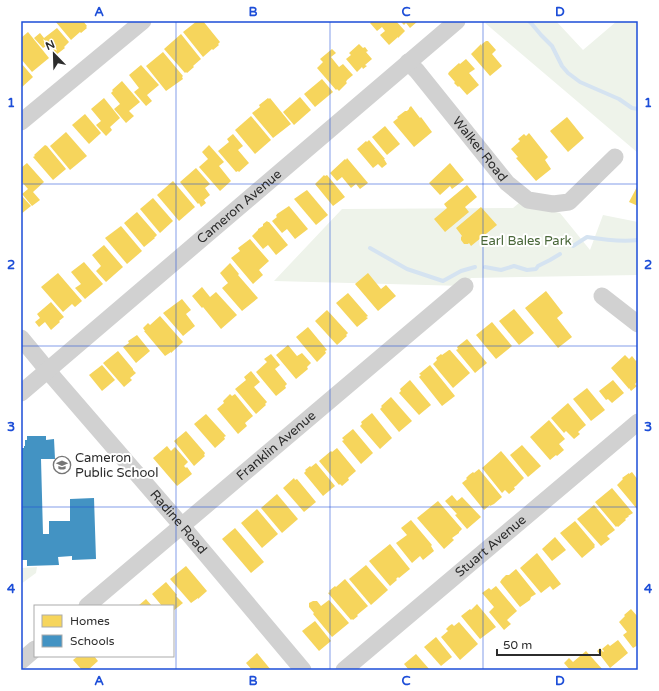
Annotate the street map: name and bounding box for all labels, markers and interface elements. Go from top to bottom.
text: A [94,4,104,20]
text: B [248,4,258,20]
text: C [401,4,411,20]
text: D [555,4,565,20]
north arrow [34,34,74,74]
text: N [44,38,57,53]
text: 1 [7,95,15,111]
text: 1 [644,95,652,111]
street label: Walker Road [449,114,511,185]
street label: Cameron Avenue [194,166,285,247]
park label: Earl Bales Park [480,233,572,249]
text: 2 [7,257,15,273]
text: 2 [644,257,652,273]
street label: Franklin Avenue [233,408,319,484]
text: 3 [7,419,15,435]
text: 3 [644,419,652,435]
place label: Cameron Public School [75,450,158,481]
school or university icon: Cameron Public School [52,455,72,475]
street label: Radine Road [146,487,210,557]
street label: Stuart Avenue [452,512,529,581]
text: 4 [7,581,16,597]
text: 4 [644,581,653,597]
legend [34,605,174,657]
text: Homes [70,614,110,628]
scale bar [497,631,600,657]
text: Schools [70,634,115,648]
text: 50 m [503,638,532,652]
text: A [94,673,104,689]
text: B [248,673,258,689]
text: C [401,673,411,689]
text: D [555,673,565,689]

